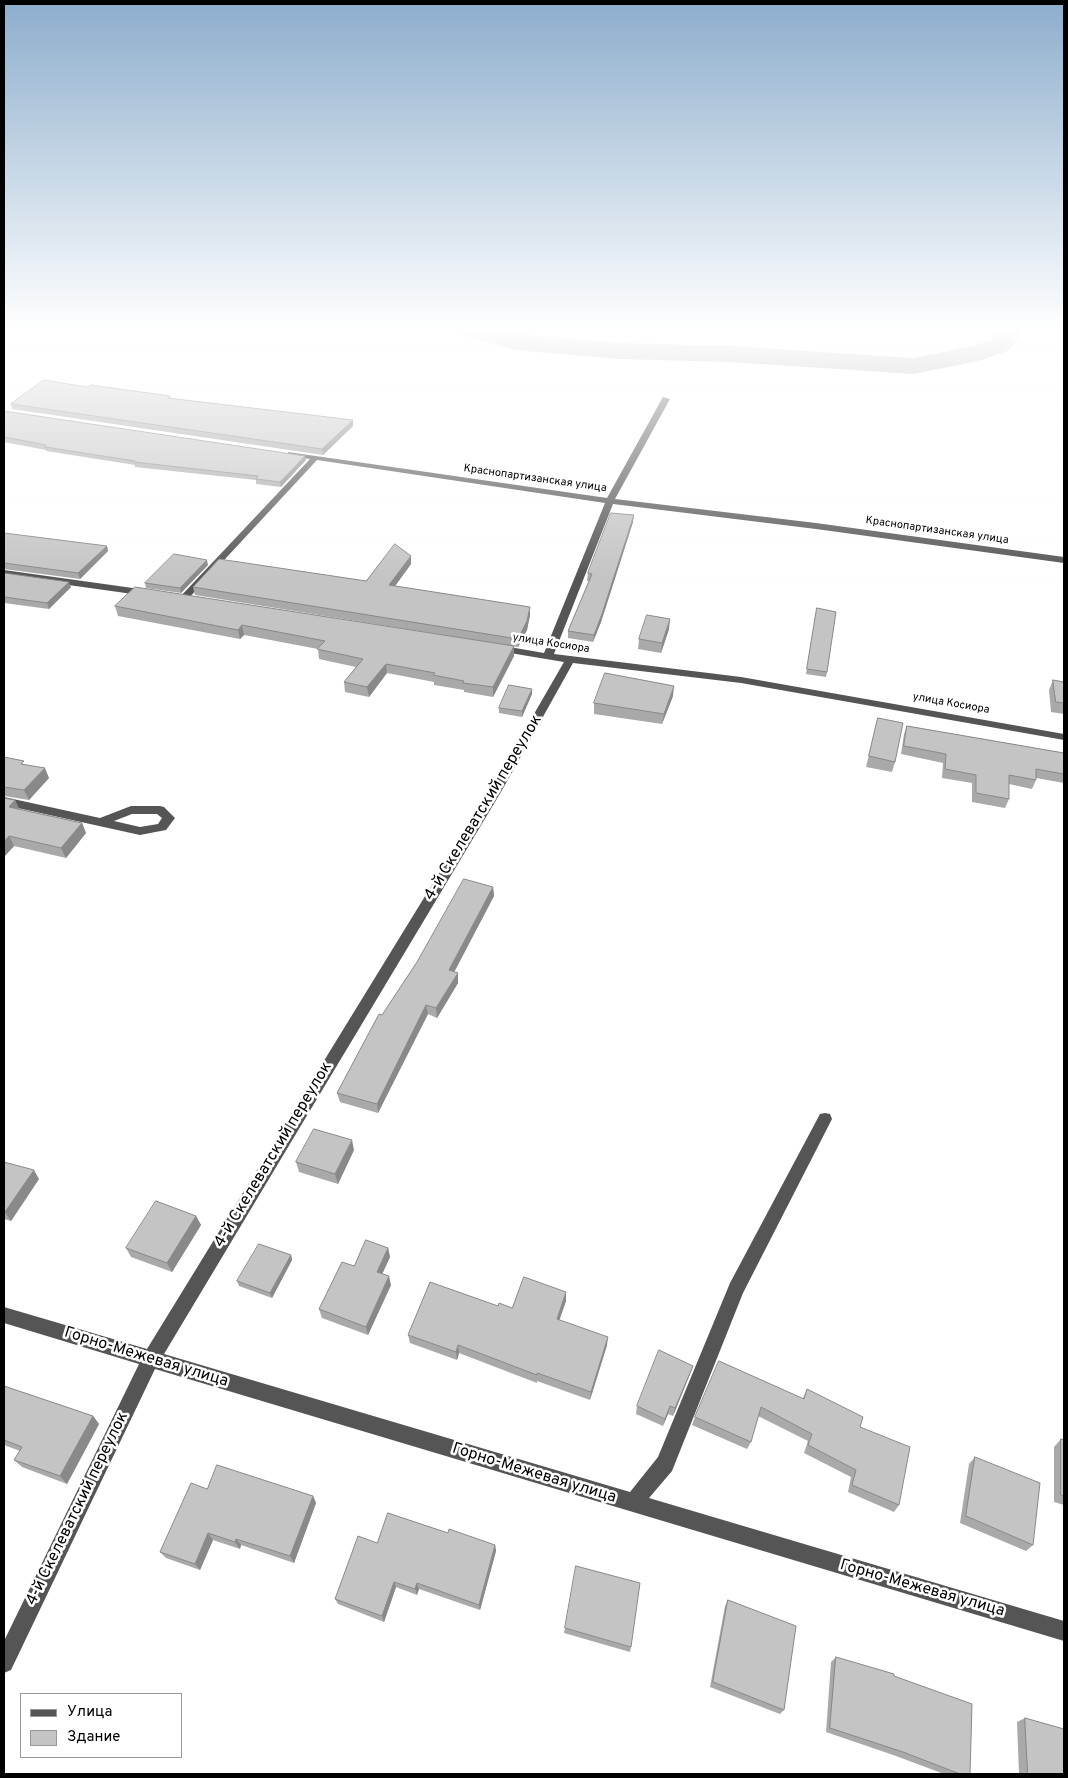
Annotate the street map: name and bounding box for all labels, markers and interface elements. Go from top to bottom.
street label: Краснопартизанская улица [463,462,607,496]
street label: Краснопартизанская улица [865,514,1009,548]
street label: улица Косиора [512,631,590,657]
street label: улица Косиора [912,691,990,717]
street label: 4-й Скелеватский переулок [421,712,547,904]
street label: 4-й Скелеватский переулок [211,1059,337,1251]
street label: Горно-Межевая улица [62,1324,230,1392]
street label: 4-й Скелеватский переулок [23,1409,133,1609]
street label: Горно-Межевая улица [450,1440,618,1508]
street label: Горно-Межевая улица [837,1556,1007,1622]
legend [20,1693,182,1758]
text: Улица [67,1703,112,1722]
text: Здание [67,1728,120,1747]

